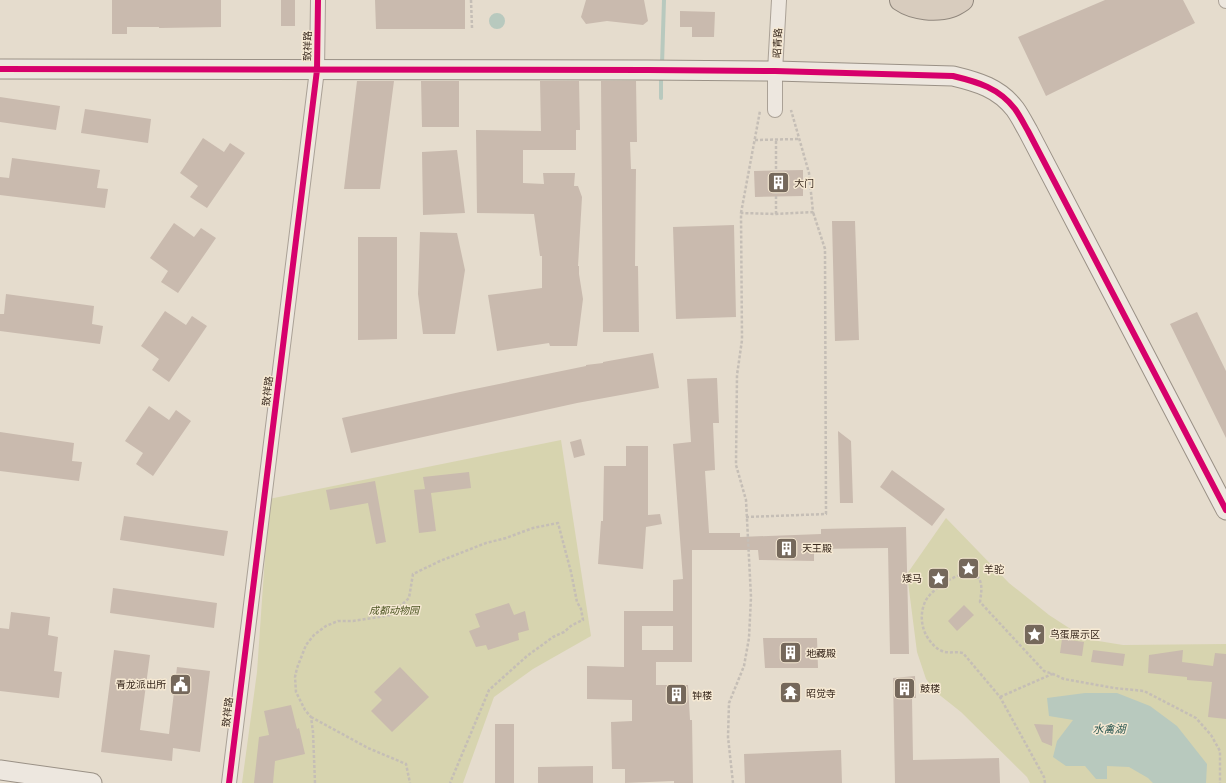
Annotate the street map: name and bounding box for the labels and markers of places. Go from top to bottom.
building icon: 大门 [766,170,792,196]
place label: 大门 [794,178,814,190]
building icon: 天王殿 [773,535,799,561]
place label: 天王殿 [802,543,832,555]
place icon: 羊驼 [956,556,982,582]
place label: 羊驼 [984,564,1004,576]
place icon: 矮马 [925,565,951,591]
place label: 矮马 [902,573,922,585]
place icon: 鸟蛋展示区 [1022,621,1048,647]
place label: 鸟蛋展示区 [1050,629,1100,641]
building icon: 地藏殿 [778,640,804,666]
place label: 地藏殿 [806,648,836,660]
public building icon: 青龙派出所 [168,671,194,697]
building icon: 鼓楼 [891,675,917,701]
place label: 青龙派出所 [116,679,166,691]
temple icon: 昭觉寺 [777,680,803,706]
building icon: 钟楼 [664,682,690,708]
place label: 鼓楼 [920,683,940,695]
place label: 昭觉寺 [806,688,836,700]
place label: 钟楼 [692,690,712,702]

